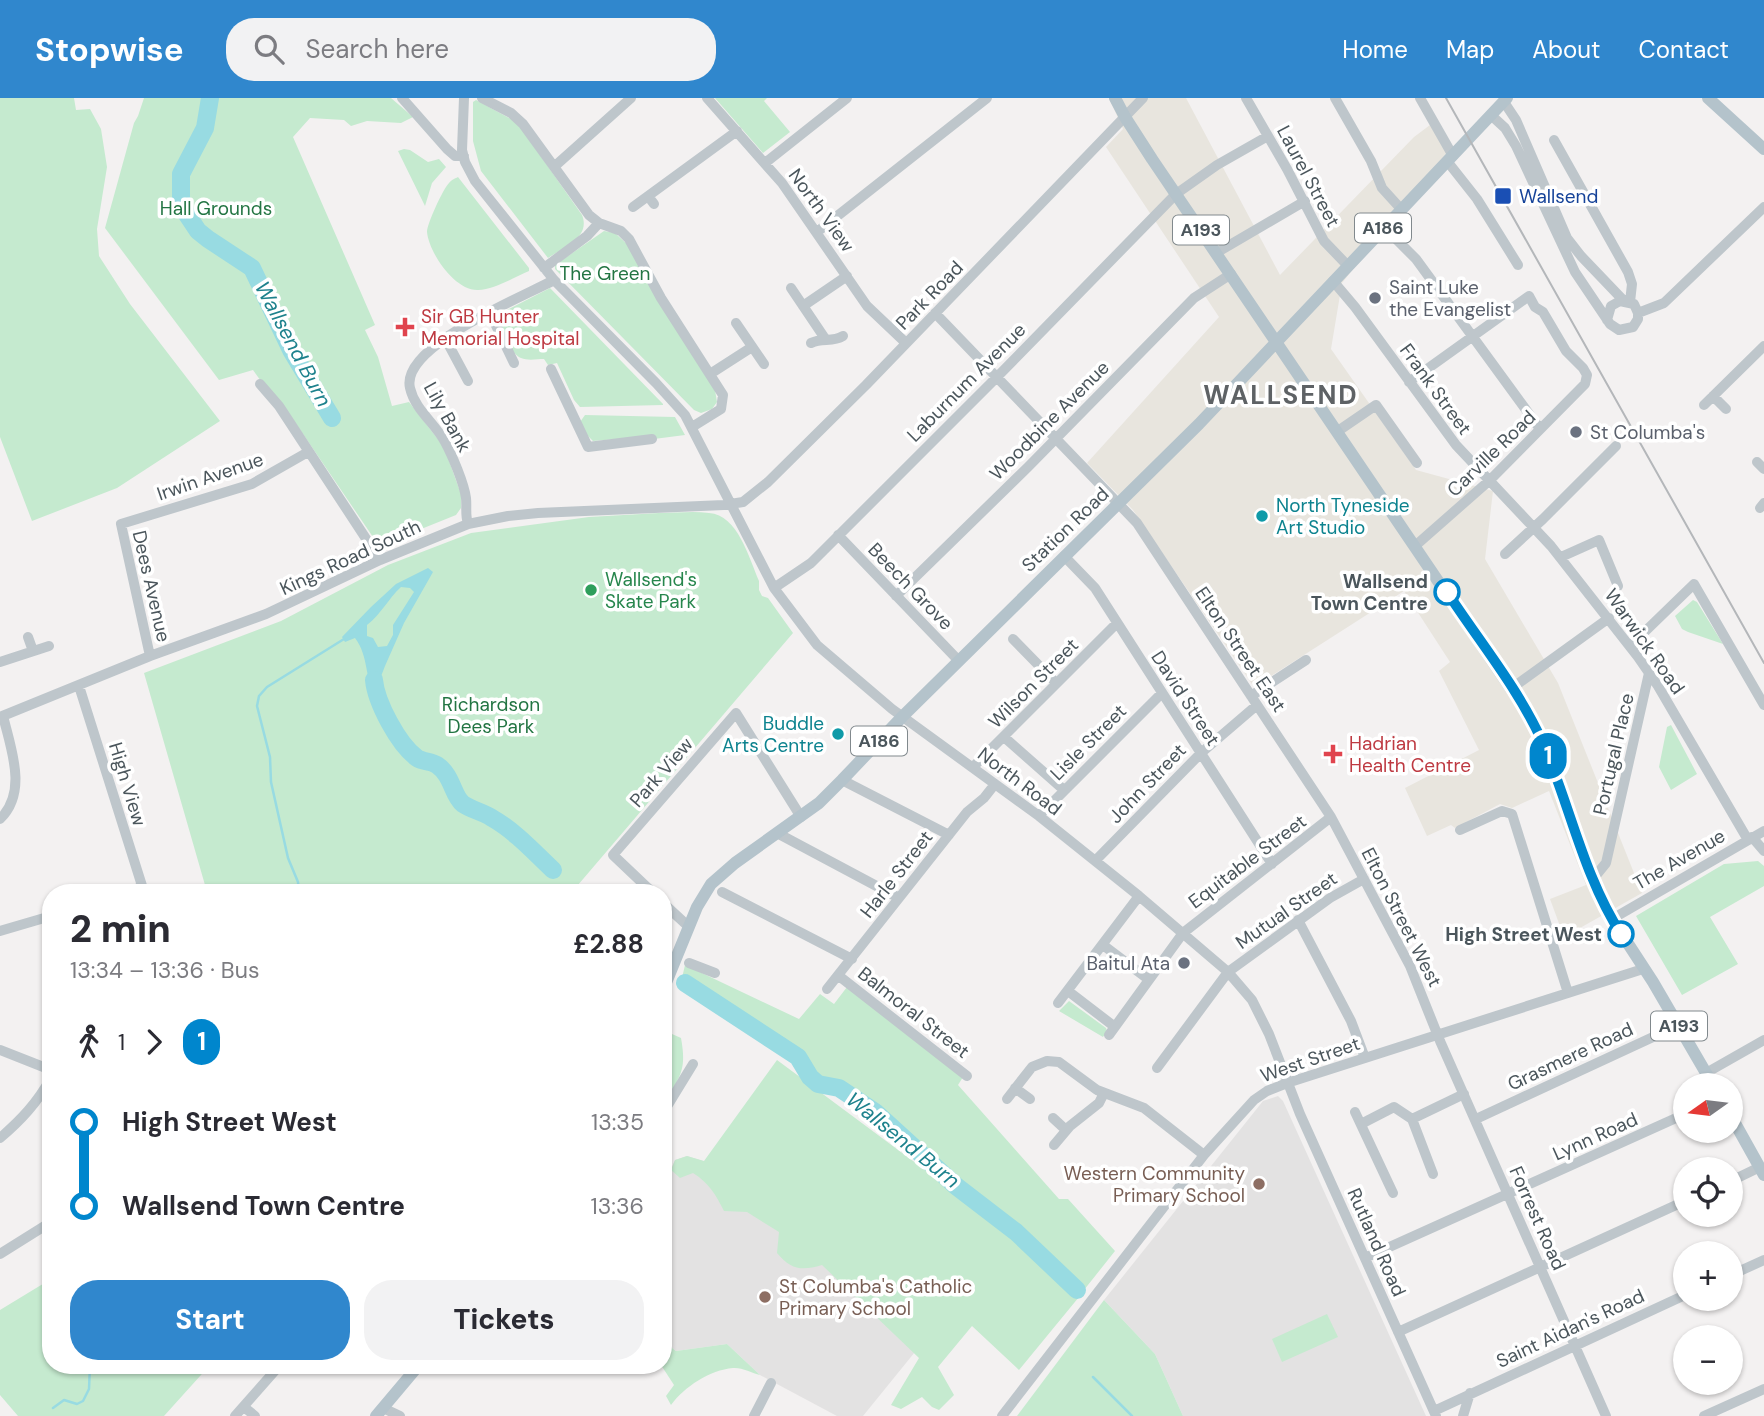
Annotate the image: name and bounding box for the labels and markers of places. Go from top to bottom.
place label: Wallsend [1519,184,1598,209]
marker: Wallsend [1493,186,1513,206]
place label: Saint Luke the Evangelist [1389,275,1511,322]
marker: Saint Luke the Evangelist [1367,290,1383,306]
place label: Sir GB Hunter Memorial Hospital [421,304,579,351]
marker: Sir GB Hunter Memorial Hospital [395,317,415,337]
place label: St Columba's [1590,420,1705,445]
marker: St Columba's [1568,424,1584,440]
place label: North Tyneside Art Studio [1276,493,1410,540]
marker: North Tyneside Art Studio [1254,508,1270,524]
place label: Wallsend's Skate Park [605,567,697,614]
place label: Wallsend Town Centre [1311,569,1428,616]
marker: Wallsend Town Centre [1434,579,1460,605]
marker: Wallsend's Skate Park [583,582,599,598]
place label: Buddle Arts Centre [722,711,824,758]
marker: Buddle Arts Centre [830,726,846,742]
place label: Hadrian Health Centre [1349,731,1471,778]
marker: Hadrian Health Centre [1323,744,1343,764]
marker: High Street West [1608,921,1634,947]
place label: High Street West [1445,922,1602,947]
place label: Baitul Ata [1086,951,1170,976]
marker: Baitul Ata [1176,955,1192,971]
place label: Western Community Primary School [1064,1161,1245,1208]
marker: Western Community Primary School [1251,1176,1267,1192]
place label: St Columba's Catholic Primary School [779,1274,972,1321]
marker: St Columba's Catholic Primary School [757,1289,773,1305]

